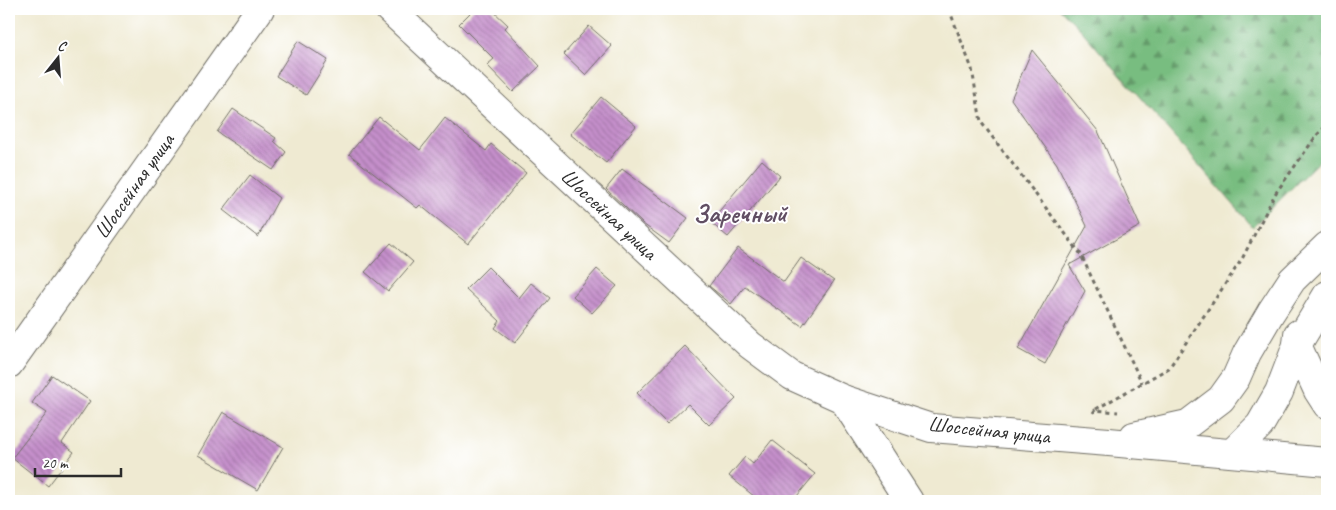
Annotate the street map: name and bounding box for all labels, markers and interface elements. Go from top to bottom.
north arrow [32,32,82,82]
text: С [56,37,69,56]
street label: Шоссейная улица [88,127,181,244]
street label: Шоссейная улица [555,163,664,266]
district label: Заречный [693,197,789,230]
street label: Шоссейная улица [927,411,1053,449]
scale bar [35,445,121,477]
text: 20 m [42,454,69,473]

